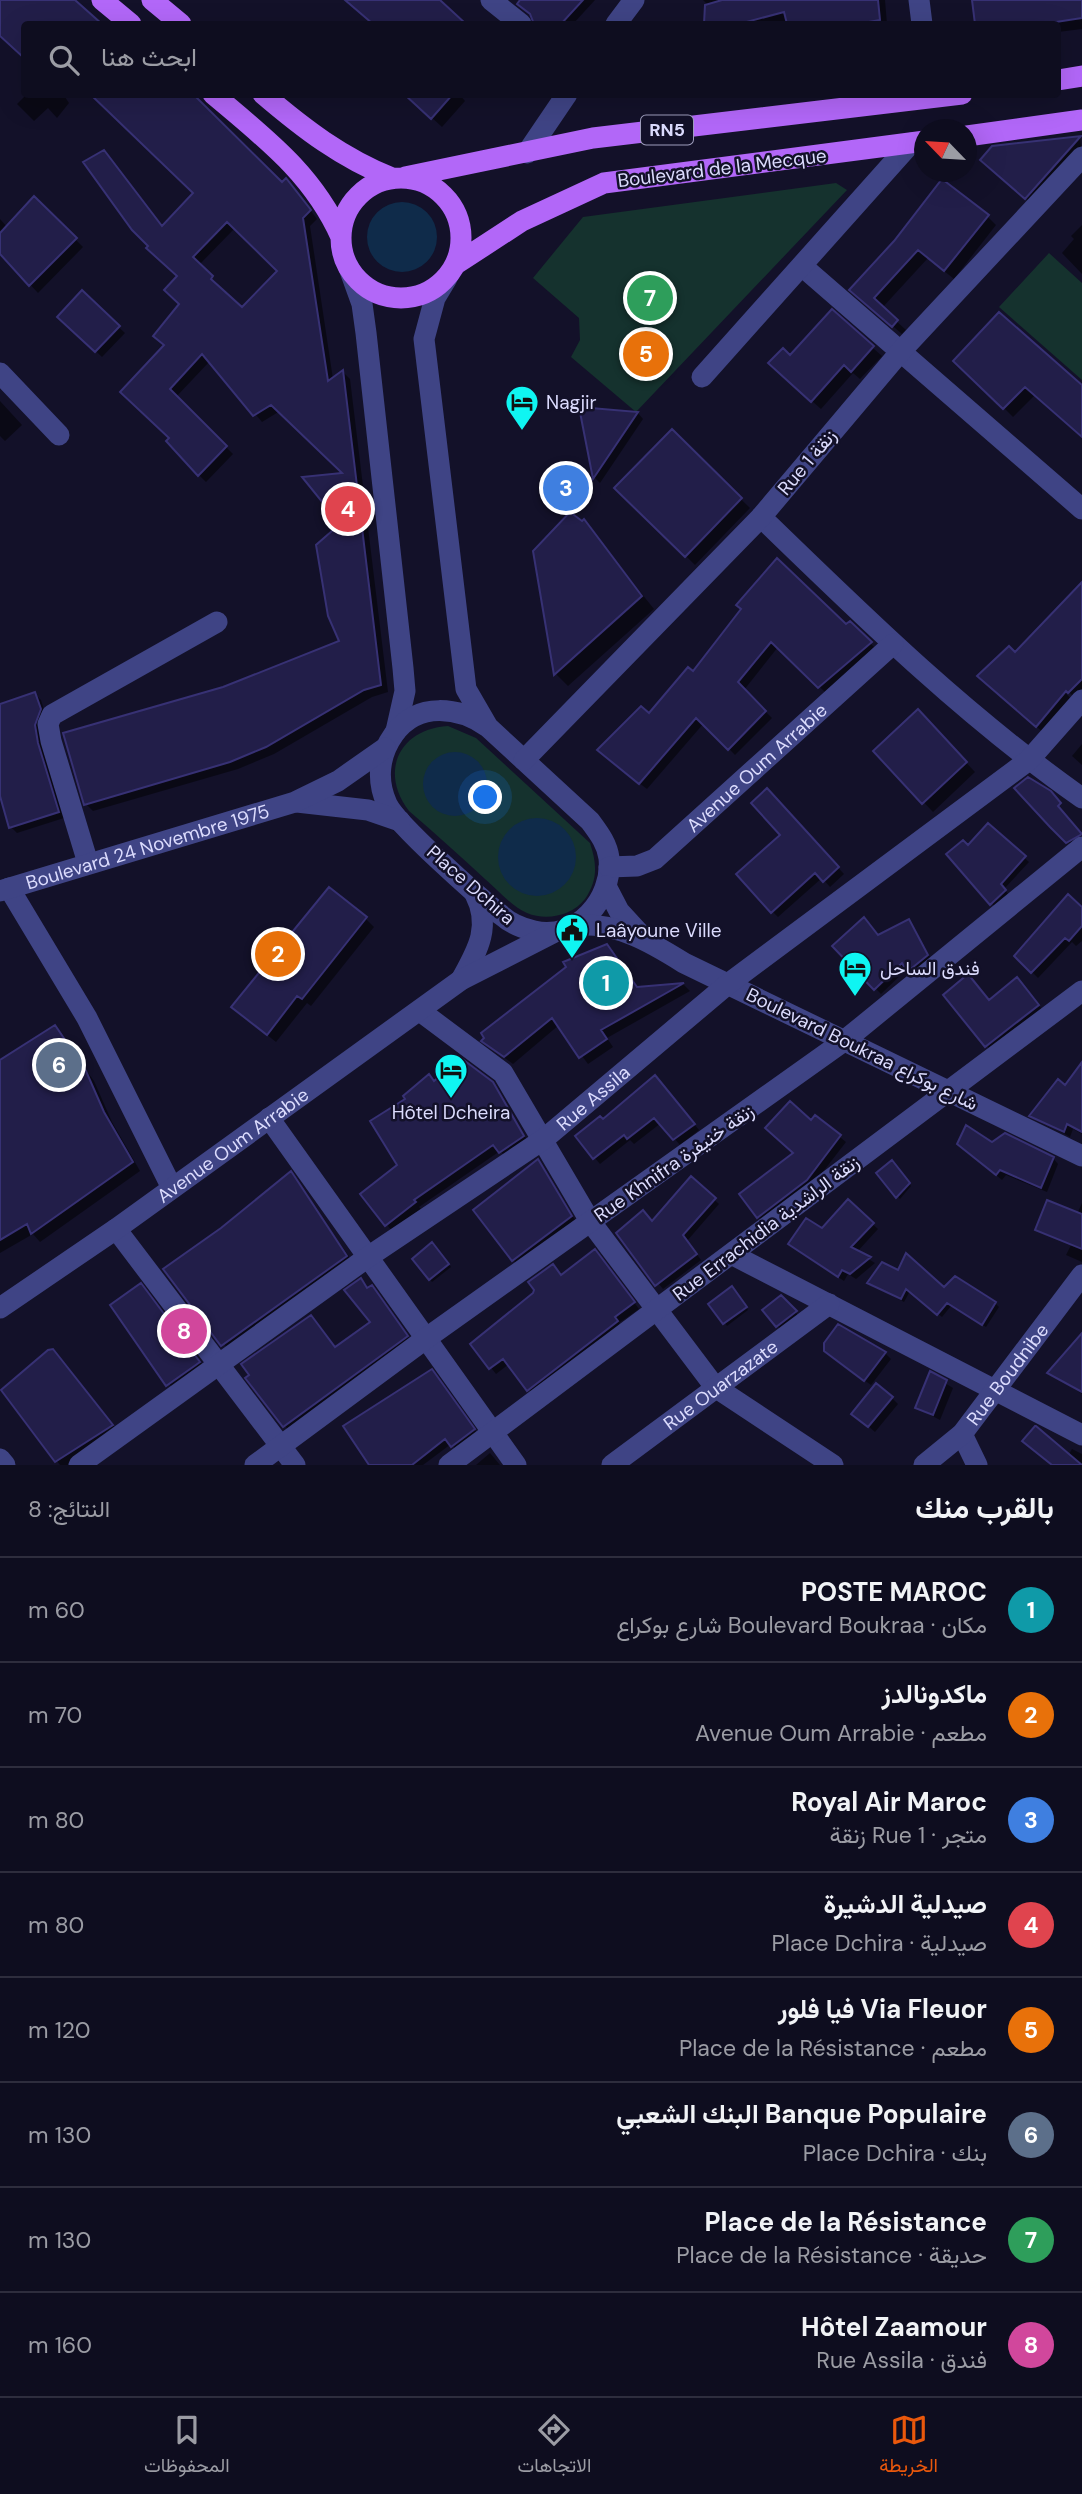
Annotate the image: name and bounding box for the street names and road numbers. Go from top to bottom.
road number: RN5 [641,116,693,145]
street label: Boulevard de la Mecque [616,143,828,193]
street label: Rue 1 زنقة [772,424,842,500]
street label: Avenue Oum Arrabie [681,697,832,838]
street label: Boulevard 24 Novembre 1975 [23,798,272,895]
street label: Place Dchira [422,840,520,930]
street label: Boulevard Boukraa شارع بوكراع [742,982,982,1116]
street label: Rue Assila [551,1060,635,1136]
street label: Avenue Oum Arrabie [152,1082,313,1208]
street label: Rue Khnifra زنقة خنيفرة [589,1098,759,1228]
street label: Rue Errachidia زنقة الراشدية [668,1150,864,1306]
street label: Rue Boudnibe [960,1318,1054,1430]
street label: Rue Ouarzazate [658,1334,783,1435]

